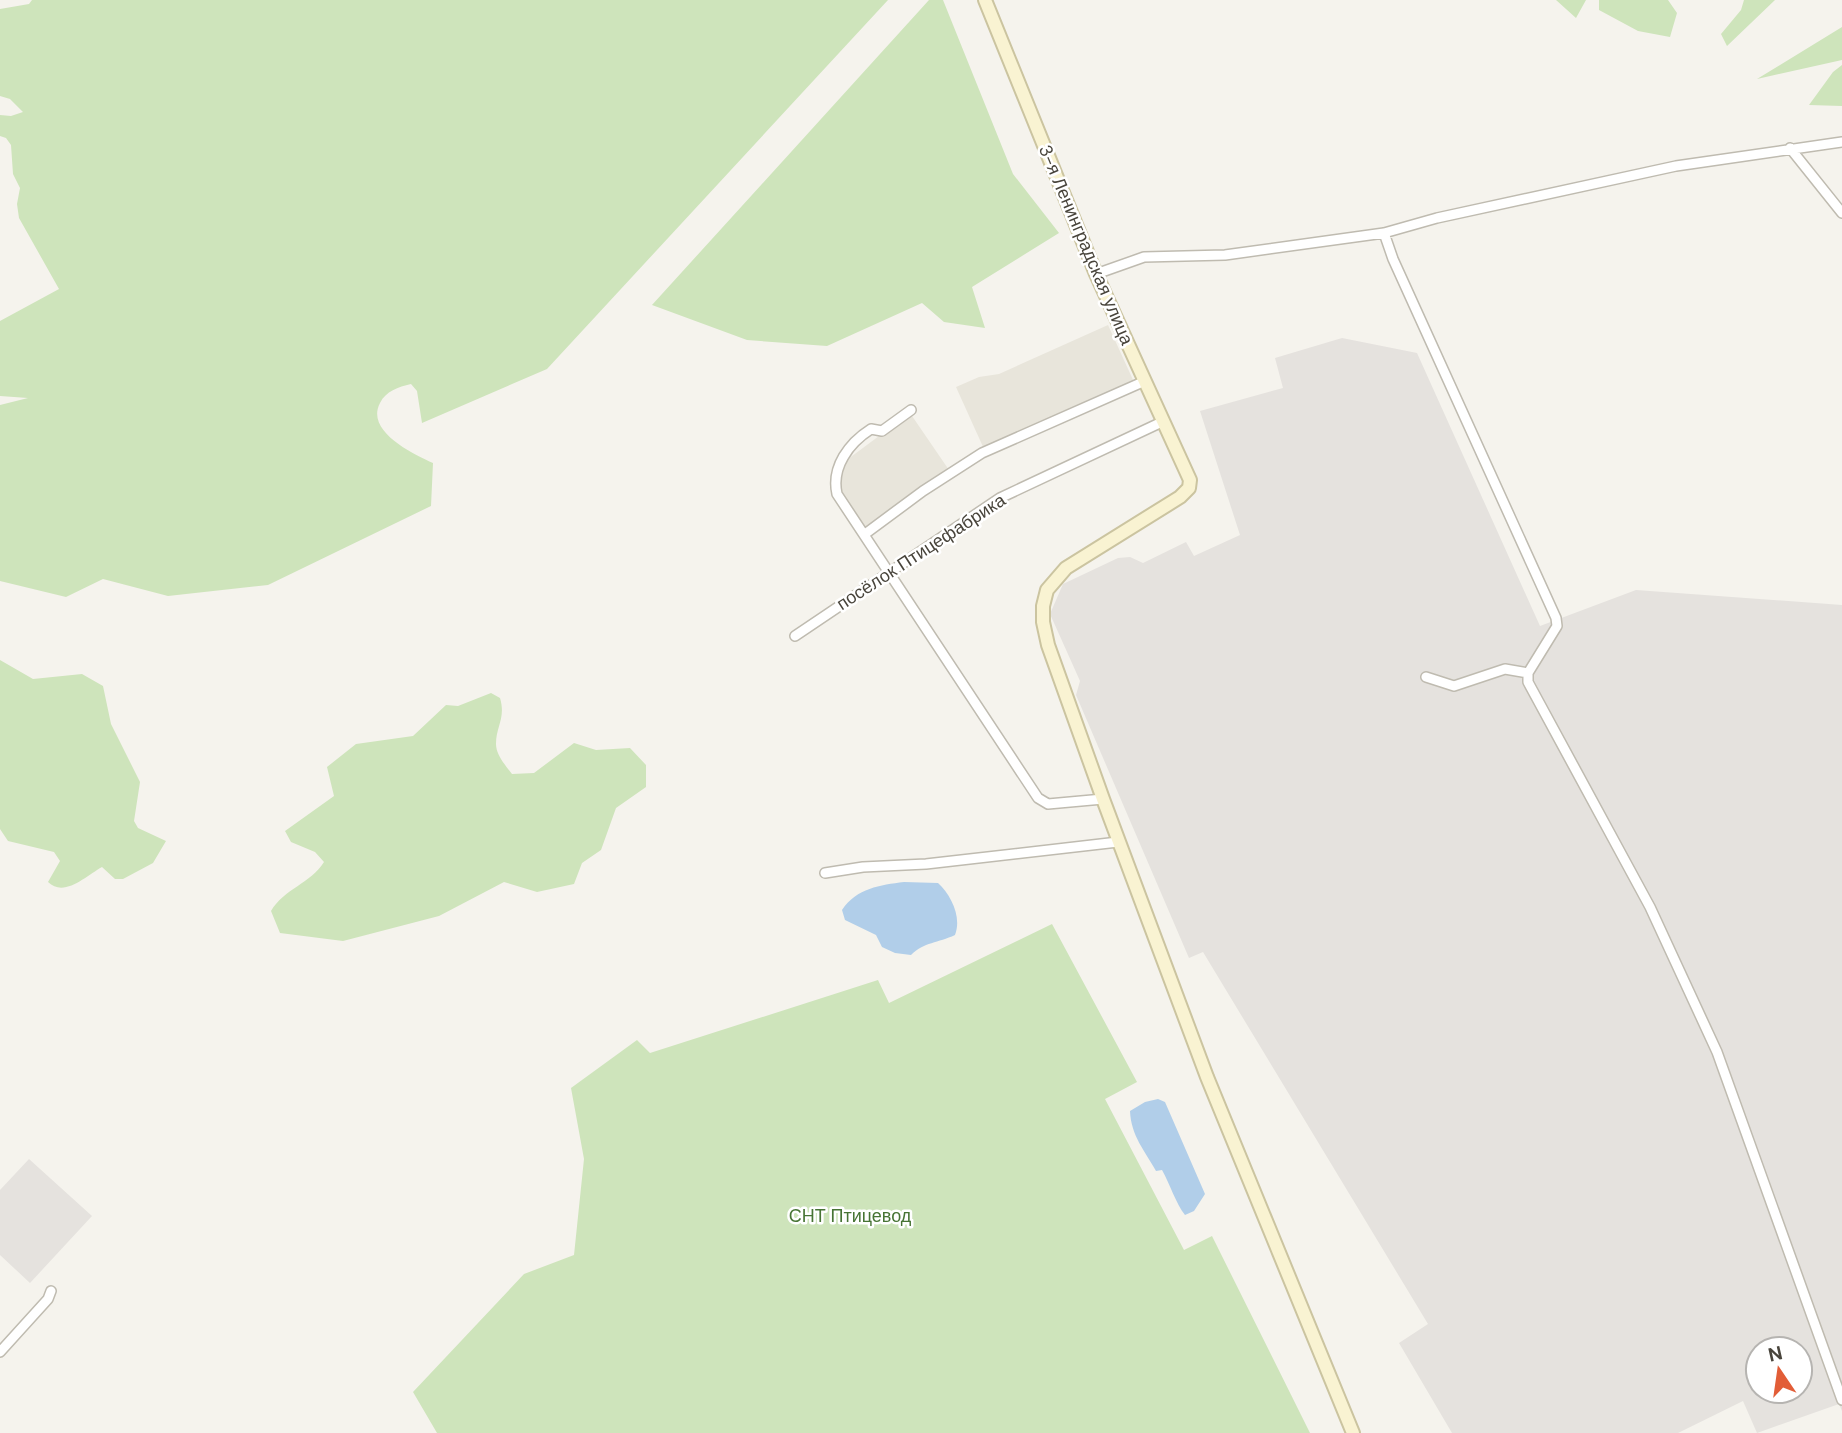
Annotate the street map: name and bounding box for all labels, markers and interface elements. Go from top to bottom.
street label: 3-я Ленинградская улица [1033,141,1139,350]
street label: посёлок Птицефабрика [832,488,1011,616]
park label: СНТ Птицевод [789,1204,912,1228]
north arrow [1744,1335,1814,1405]
text: N [1766,1340,1785,1368]

